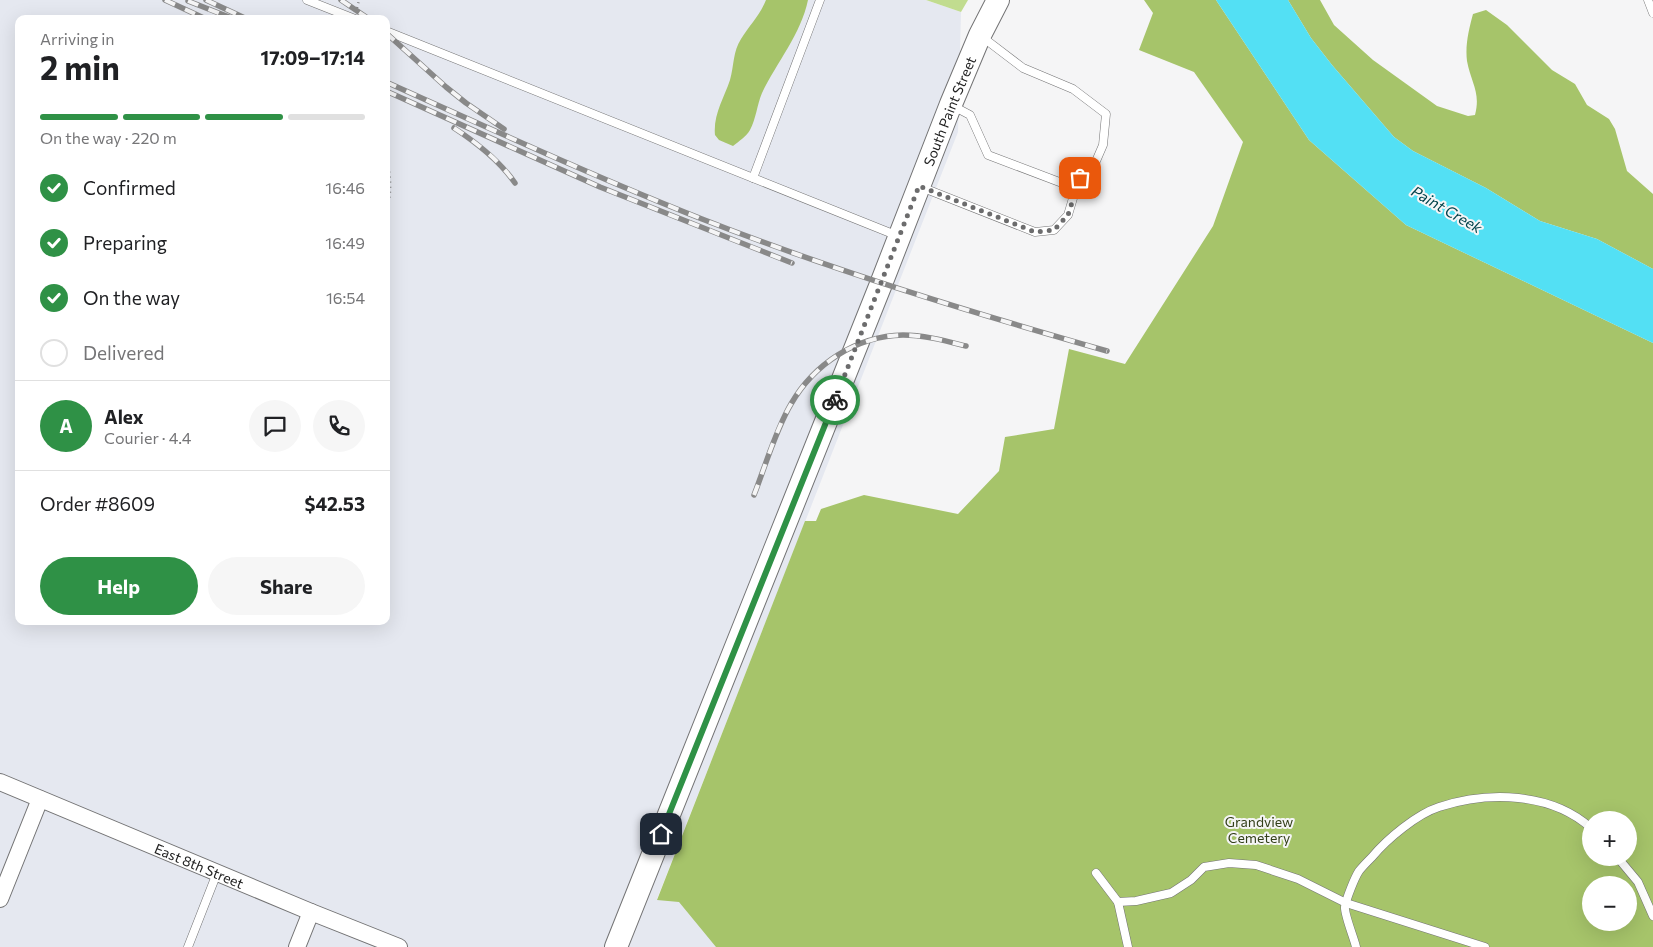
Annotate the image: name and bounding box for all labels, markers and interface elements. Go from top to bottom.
text: Arriving in [40,29,114,48]
text: 17:09–17:14 [261,46,365,69]
text: 2 min [40,47,120,87]
street label: South Paint Street [919,53,979,168]
text: On the way · 220 m [40,128,177,147]
pin [1059,157,1101,199]
icon: bag [1066,164,1094,192]
icon: check [40,174,68,202]
text: Confirmed [83,176,176,199]
text: 16:46 [325,178,365,197]
water label: Paint Creek [1408,182,1486,237]
icon: check [40,229,68,257]
text: Preparing [83,231,167,254]
text: 16:49 [325,233,365,252]
icon: check [40,284,68,312]
text: On the way [83,286,180,309]
text: 16:54 [326,288,365,307]
text: Delivered [83,341,164,364]
courier [810,375,860,425]
icon: bike [821,386,849,414]
button: chat [249,400,301,452]
button: phone [313,400,365,452]
text: Alex [104,405,144,428]
text: A [59,414,73,437]
text: Courier · 4.4 [104,428,191,447]
text: Order #8609 [40,492,155,515]
text: $42.53 [305,492,365,515]
button: Help [40,557,198,615]
button: Share [208,557,365,615]
map controls [1582,811,1637,931]
button: + [1582,811,1637,866]
pin [640,813,682,855]
park label: Grandview Cemetery [1225,813,1293,846]
icon: home [647,820,675,848]
street label: East 8th Street [152,839,247,892]
button: − [1582,876,1637,931]

